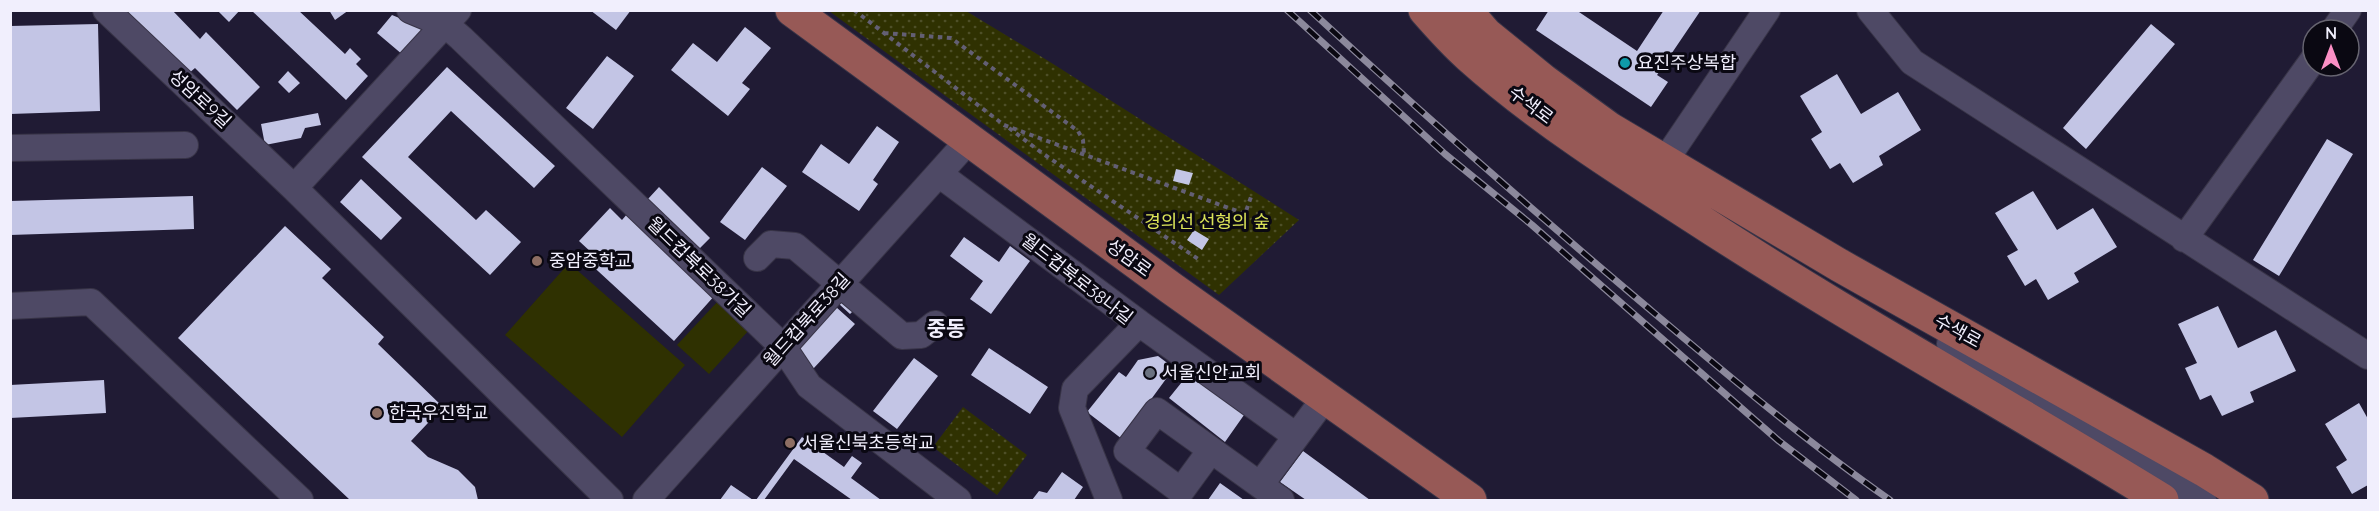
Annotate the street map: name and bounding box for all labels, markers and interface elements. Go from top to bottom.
north arrow [2301,18,2361,78]
text: N [2325,23,2337,43]
place label: 요진주상복합 [1637,51,1736,74]
marker: 요진주상복합 [1618,56,1632,70]
street label: 성암로9길 [165,64,236,133]
street label: 수색로 [1505,80,1558,129]
park label: 경의선 선형의 숲 [1144,210,1270,233]
street label: 월드컵북로38가길 [643,211,756,322]
street label: 월드컵북로38나길 [1017,228,1138,329]
street label: 성암로 [1102,234,1156,282]
place label: 중암중학교 [549,249,632,272]
marker: 중암중학교 [530,254,544,268]
street label: 월드컵북로38길 [758,268,855,371]
street label: 수색로 [1931,308,1986,353]
district label: 중동 [927,315,965,341]
place label: 서울신안교회 [1162,361,1261,384]
marker: 서울신안교회 [1143,366,1157,380]
place label: 한국우진학교 [389,401,488,424]
marker: 한국우진학교 [370,406,384,420]
place label: 서울신북초등학교 [802,431,934,454]
marker: 서울신북초등학교 [783,436,797,450]

